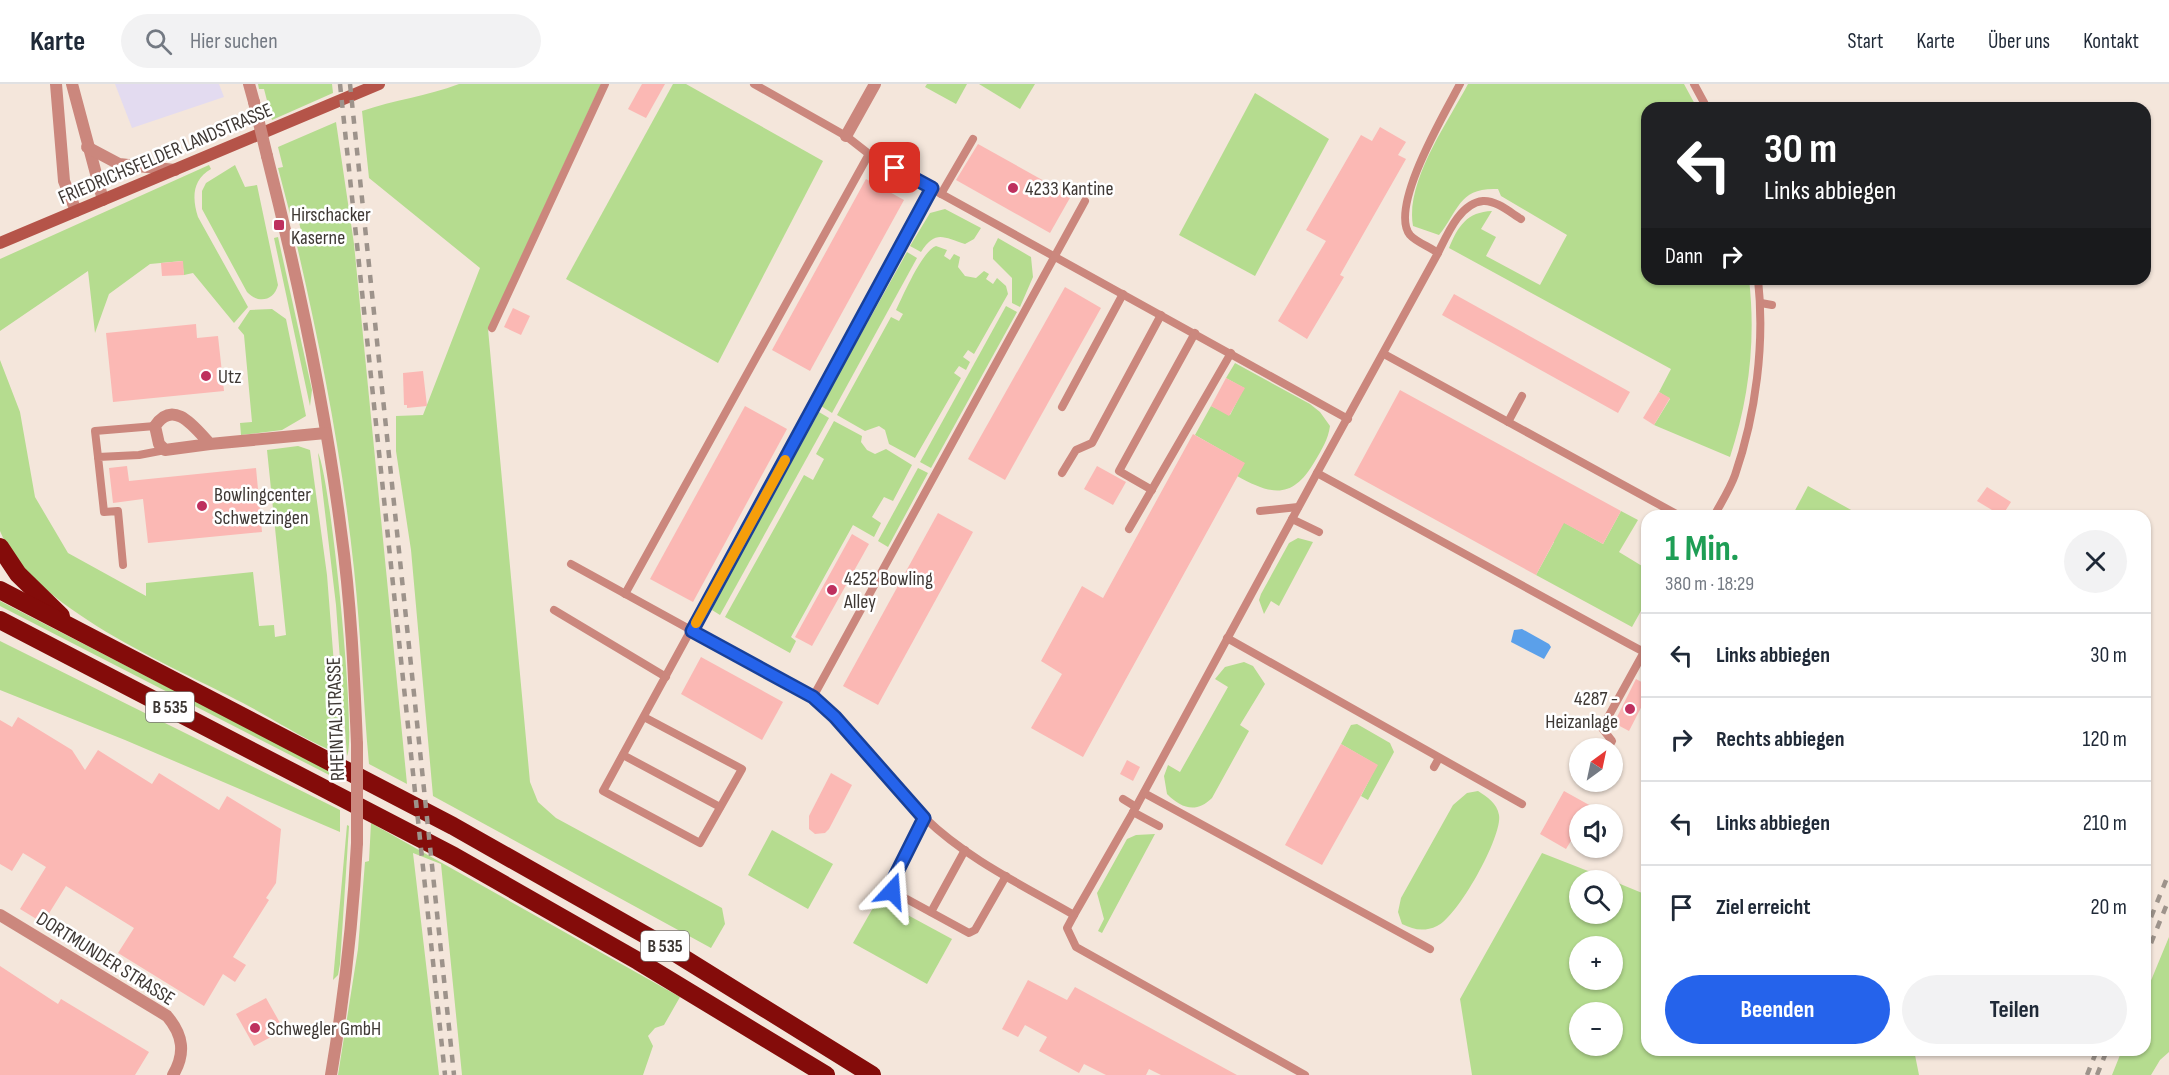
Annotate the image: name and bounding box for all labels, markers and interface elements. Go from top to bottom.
search box [121,14,541,68]
text: Karte [30,25,85,58]
icon: search [142,25,175,58]
text: Hier suchen [190,28,278,55]
text: Start [1847,29,1884,54]
text: Karte [1917,29,1955,54]
text: Über uns [1988,29,2050,54]
text: Kontakt [2083,29,2139,54]
street label: FRIEDRICHSFELDER LANDSTRASSE [55,98,276,210]
text: 30 m [1764,124,1837,175]
icon: left [1665,126,1743,204]
pin [869,142,920,193]
icon: arrive [878,151,911,184]
text: Links abbiegen [1764,175,1896,207]
place label: 4233 Kantine [1025,177,1113,201]
marker: 4233 Kantine [1006,181,1020,195]
place label: Hirschacker Kaserne [291,203,371,250]
marker: Hirschacker Kaserne [272,218,286,232]
icon: right [1715,240,1748,273]
text: Dann [1665,243,1703,270]
place label: Utz [218,365,241,389]
marker: Utz [199,369,213,383]
place label: Bowlingcenter Schwetzingen [214,483,311,530]
marker: Bowlingcenter Schwetzingen [195,499,209,513]
text: 1 Min. [1665,528,1739,571]
button: close [2064,530,2127,593]
place label: 4252 Bowling Alley [843,567,933,614]
text: 380 m · 18:29 [1665,572,1754,596]
marker: 4252 Bowling Alley [825,583,839,597]
icon: left [1665,639,1698,672]
text: Links abbiegen [1716,642,1830,669]
text: 30 m [2090,642,2127,669]
street label: RHEINTALSTRASSE [322,656,350,782]
place label: 4287 - Heizanlage [1545,687,1618,734]
road number: B 535 [146,692,194,722]
marker: 4287 - Heizanlage [1623,702,1637,716]
icon: right [1665,723,1698,756]
text: Rechts abbiegen [1716,726,1845,753]
text: 120 m [2083,726,2127,753]
north arrow [1569,738,1623,792]
map controls [1569,738,1623,1056]
button: sound [1569,804,1623,858]
icon: left [1665,807,1698,840]
text: Links abbiegen [1716,810,1830,837]
text: 210 m [2083,810,2127,837]
position arrow [860,859,924,923]
button: search [1569,870,1623,924]
icon: arrive [1665,891,1698,924]
text: Ziel erreicht [1716,894,1811,921]
text: 20 m [2091,894,2127,921]
street label: DORTMUNDER STRASSE [32,907,179,1011]
road number: B 535 [641,931,689,961]
button: + [1569,936,1623,990]
button: Beenden [1665,975,1890,1044]
button: Teilen [1902,975,2127,1044]
button: − [1569,1002,1623,1056]
place label: Schwegler GmbH [267,1017,381,1041]
marker: Schwegler GmbH [248,1021,262,1035]

